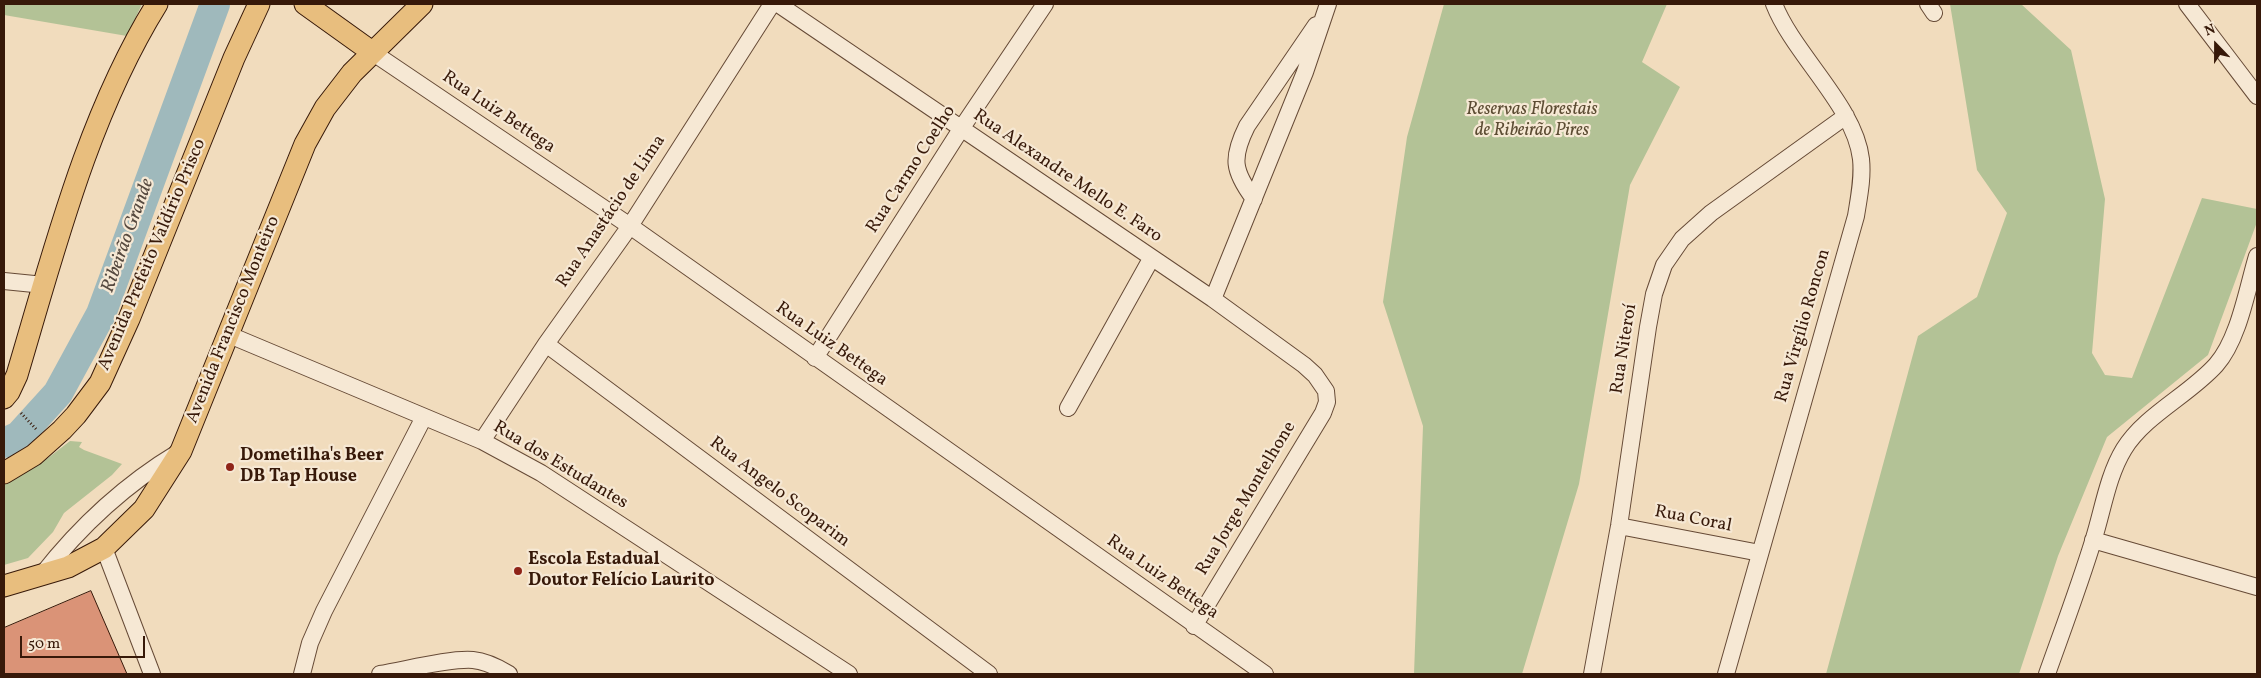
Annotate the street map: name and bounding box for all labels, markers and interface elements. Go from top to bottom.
north arrow [2191,20,2241,70]
text: N [2202,20,2218,41]
street label: Rua Luiz Bettega [437,67,559,159]
park label: Reservas Florestais de Ribeirão Pires [1466,100,1598,142]
street label: Rua Carmo Coelho [863,102,961,238]
street label: Rua Alexandre Mello E. Faro [968,106,1166,248]
street label: Rua Anastácio de Lima [553,131,671,293]
street label: Avenida Prefeito Valdírio Prisco [94,136,212,374]
water label: Ribeirão Grande [98,176,160,296]
street label: Avenida Francisco Monteiro [183,213,285,427]
street label: Rua Virgílio Roncon [1772,247,1836,405]
street label: Rua Luiz Bettega [771,298,891,392]
street label: Rua Niteroí [1607,302,1643,396]
street label: Rua dos Estudantes [489,417,631,515]
street label: Rua Jorge Montelhone [1192,418,1302,580]
street label: Rua Angelo Scoparim [704,433,854,553]
place label: Dometilha's Beer DB Tap House [240,446,384,488]
marker: Dometilha's Beer DB Tap House [224,461,236,473]
street label: Rua Coral [1653,502,1733,538]
street label: Rua Luiz Bettega [1102,531,1222,625]
place label: Escola Estadual Doutor Felício Laurito [528,550,714,592]
marker: Escola Estadual Doutor Felício Laurito [512,565,524,577]
scale bar [22,626,148,658]
text: 50 m [28,634,60,655]

